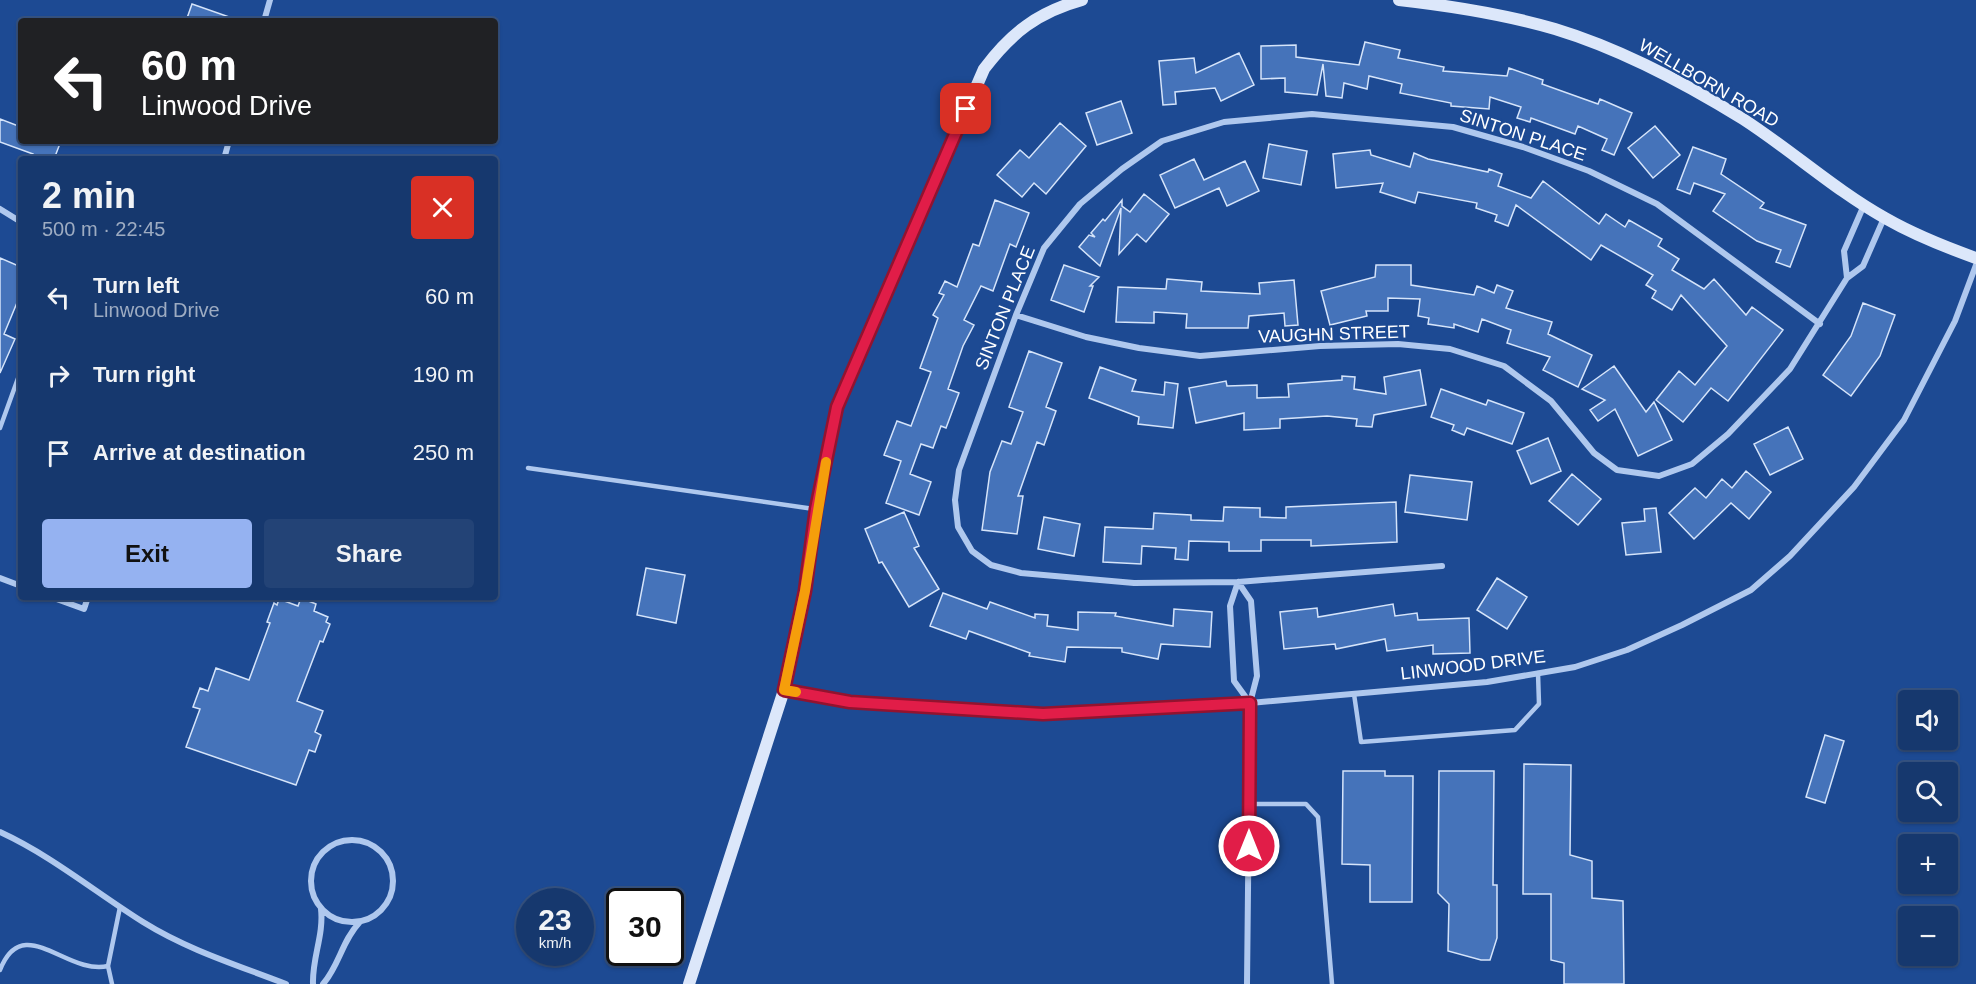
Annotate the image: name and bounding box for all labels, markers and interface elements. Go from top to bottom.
street label: WELLBORN ROAD [1636,35,1782,131]
icon: left [42,42,120,120]
text: 60 m [141,42,237,89]
pin [940,83,991,134]
text: Linwood Drive [141,91,312,121]
icon: arrive [949,92,982,125]
street label: SINTON PLACE [1457,105,1589,165]
text: 2 min [42,175,136,216]
button: close [411,176,474,239]
text: 500 m · 22:45 [42,218,165,240]
street label: SINTON PLACE [971,243,1039,373]
text: Turn left [93,273,179,298]
icon: left [42,281,75,314]
text: 60 m [425,284,474,309]
text: Linwood Drive [93,299,220,321]
street label: VAUGHN STREET [1258,321,1410,347]
icon: right [42,359,75,392]
text: Turn right [93,362,195,387]
text: 190 m [413,362,474,387]
icon: arrive [42,437,75,470]
text: Arrive at destination [93,440,306,465]
text: 250 m [413,440,474,465]
button: Exit [42,519,252,588]
button: Share [264,519,474,588]
street label: LINWOOD DRIVE [1399,646,1547,684]
map controls [1898,690,1958,966]
button: sound [1898,690,1958,750]
button: search [1898,762,1958,822]
position arrow [1217,814,1281,878]
button: + [1898,834,1958,894]
speed limit sign: 30 [606,888,684,966]
text: 23 [538,903,572,936]
button: − [1898,906,1958,966]
text: km/h [539,934,571,951]

